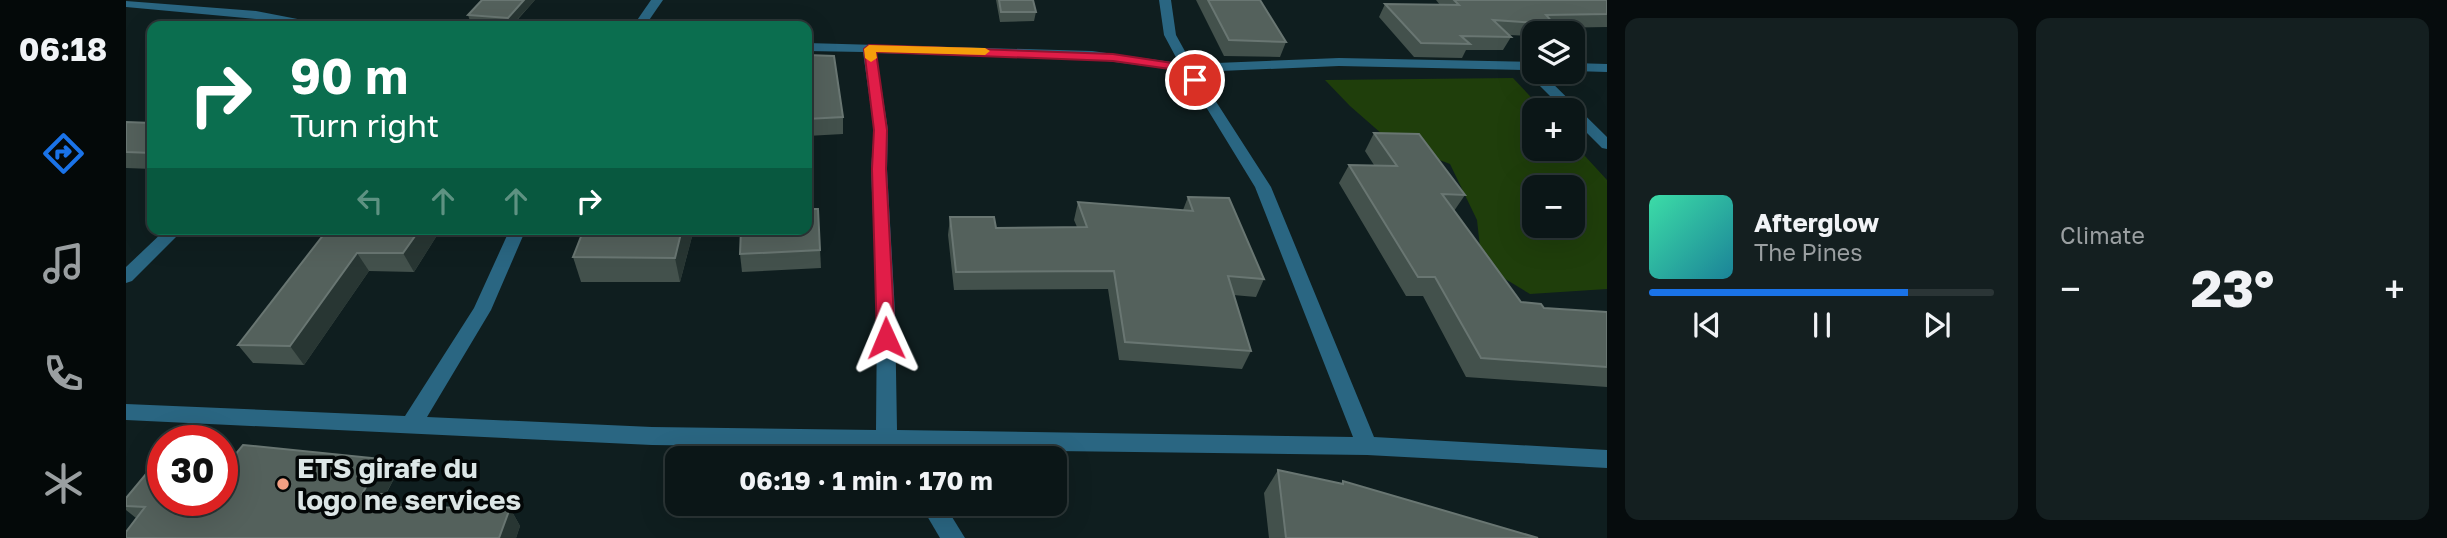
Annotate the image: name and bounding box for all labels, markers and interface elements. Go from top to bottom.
map controls [1522,21,1585,238]
button: layers [1522,21,1585,84]
text: 06:18 [19,30,107,68]
text: 90 m [290,46,408,105]
icon: right [175,49,266,140]
pin [1165,50,1225,110]
icon: arrive [1176,61,1214,99]
button: + [1522,98,1585,161]
text: Turn right [290,106,439,144]
icon: directions [39,129,88,178]
button: − [1522,175,1585,238]
icon: left [351,182,389,220]
icon: ahead [424,182,462,220]
icon: ahead [497,182,535,220]
icon: right [570,182,608,220]
text: Afterglow [1754,207,1879,238]
text: Climate [2060,221,2145,249]
text: The Pines [1754,238,1862,266]
icon: music [39,239,88,288]
text: 23° [2191,256,2274,318]
text: − [2060,266,2081,311]
text: + [2384,266,2405,311]
position arrow [849,301,923,375]
icon: previous [1688,306,1726,344]
icon: pause [1803,306,1841,344]
icon: next [1918,306,1956,344]
icon: phone [39,349,88,398]
speed limit sign: 30 [147,425,238,516]
place label: ETS girafe du logo ne services [297,451,521,516]
icon: climate [39,459,88,508]
text: 06:19 · 1 min · 170 m [739,465,993,496]
marker: ETS girafe du logo ne services [275,476,291,492]

